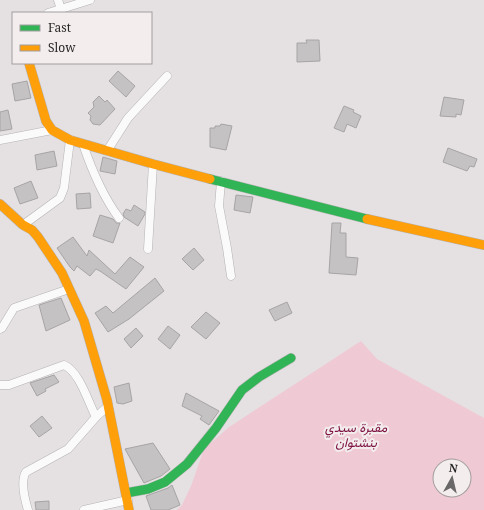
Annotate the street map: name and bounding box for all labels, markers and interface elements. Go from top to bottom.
legend [12,12,152,64]
text: Fast [48,19,71,36]
text: Slow [48,39,76,56]
park label: مقبرة سيدي بنشتوان [325,418,387,451]
north arrow [432,458,472,498]
text: N [448,460,459,476]

